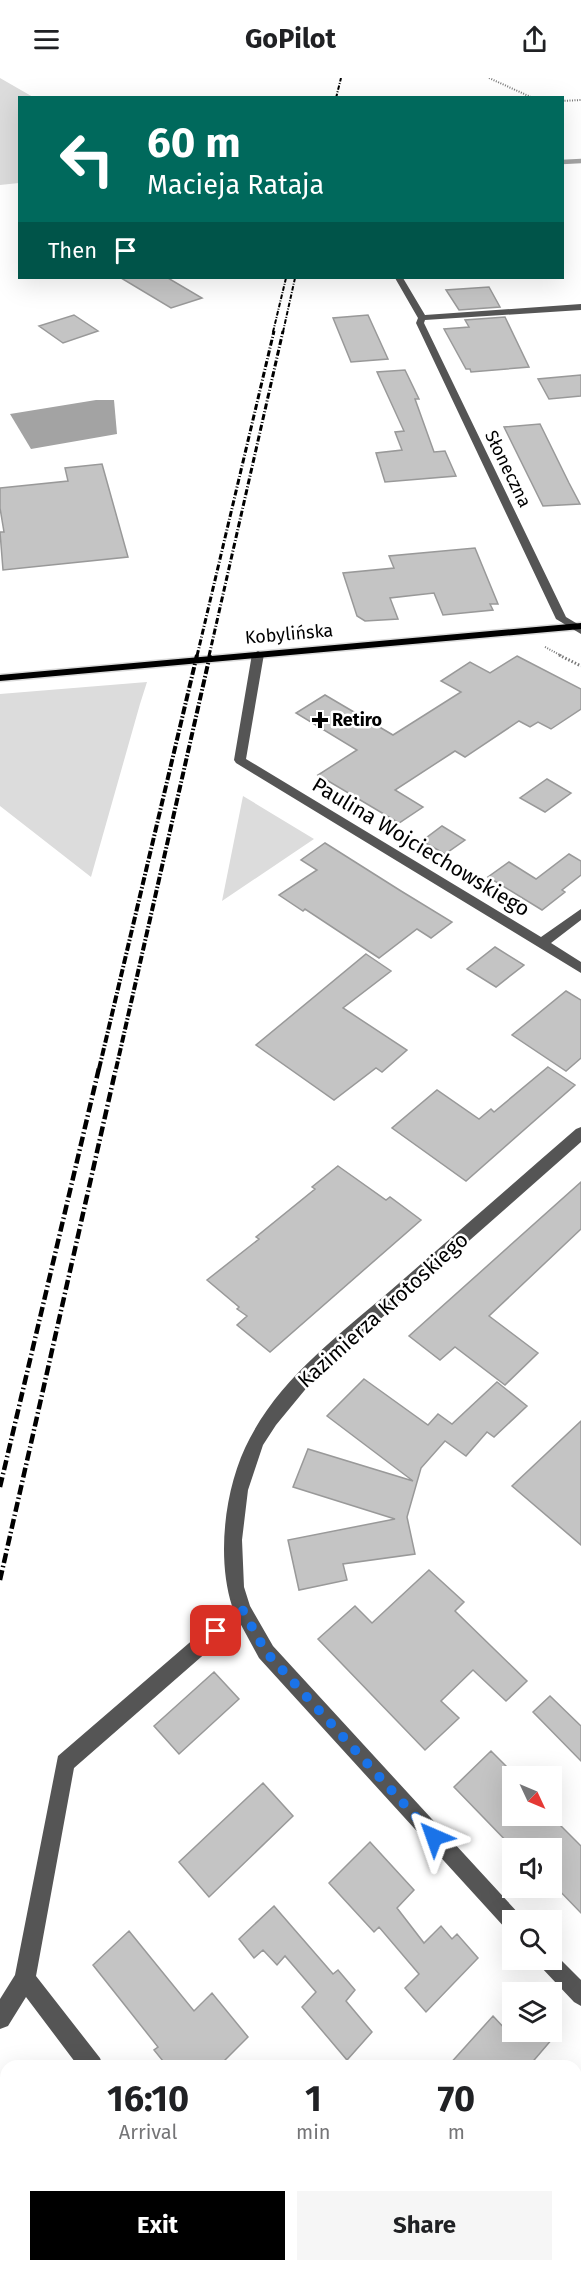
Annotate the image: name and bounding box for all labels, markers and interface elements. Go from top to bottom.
icon: menu [30,23,63,56]
text: GoPilot [245,23,336,55]
icon: share [518,23,551,56]
text: 60 m [147,118,241,168]
icon: left [48,120,126,198]
text: Macieja Rataja [147,169,324,201]
icon: arrive [109,234,142,267]
text: Then [48,237,97,264]
street label: Słoneczna [480,427,536,511]
street label: Kobylińska [244,619,334,649]
place label: Retiro [332,709,382,731]
marker: Retiro [313,713,327,727]
street label: Paulina Wojciechowskiego [308,772,534,922]
street label: Kazimierza Krotoskiego [292,1227,474,1393]
pin [190,1605,241,1656]
icon: arrive [199,1614,232,1647]
north arrow [502,1766,562,1826]
map controls [502,1766,562,2042]
position arrow [402,1805,466,1869]
button: sound [502,1838,562,1898]
button: search [502,1910,562,1970]
button: layers [502,1982,562,2042]
text: 16:10 [107,2077,189,2121]
text: 1 [305,2077,322,2121]
text: 70 [438,2077,475,2121]
text: Arrival [119,2120,177,2144]
text: min [296,2120,331,2144]
text: m [448,2120,465,2144]
button: Exit [30,2191,285,2260]
button: Share [297,2191,552,2260]

